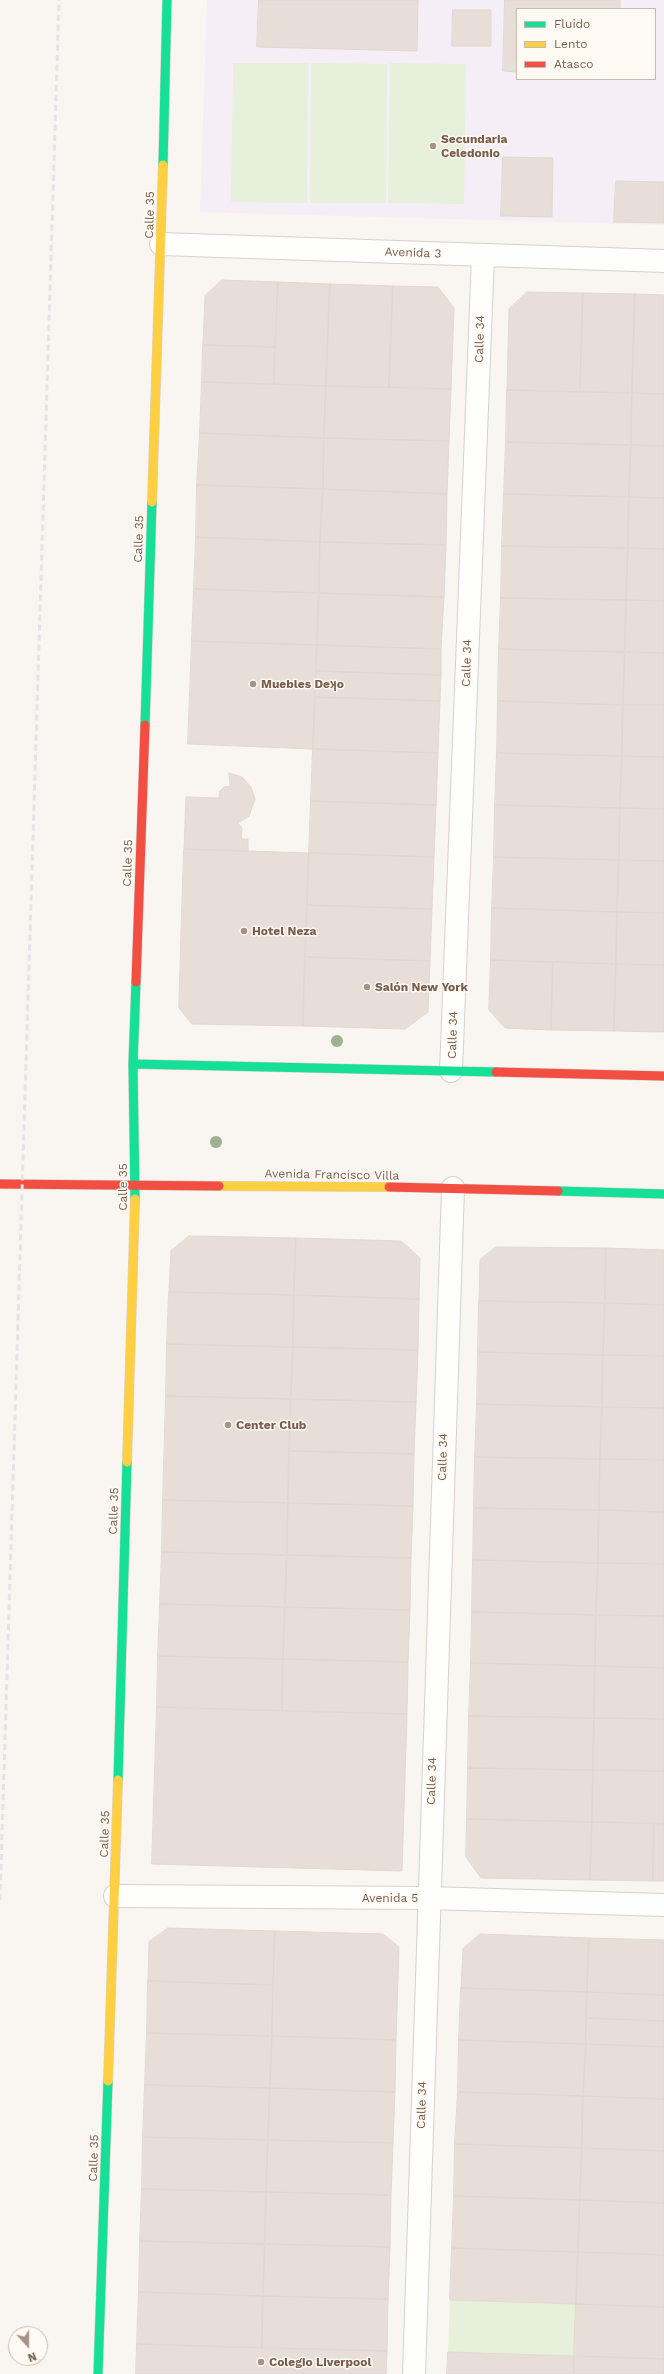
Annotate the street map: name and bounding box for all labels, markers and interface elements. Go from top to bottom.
legend [516,8,656,80]
text: Fluido [554,17,590,31]
text: Lento [554,37,588,51]
text: Atasco [554,57,594,71]
place label: Secundaria Celedonio [441,132,507,160]
marker: Secundaria Celedonio [428,141,438,151]
street label: Calle 35 [142,191,158,239]
street label: Avenida 3 [384,245,442,261]
street label: Calle 34 [472,315,488,363]
street label: Calle 35 [131,515,147,563]
street label: Calle 34 [459,639,475,687]
place label: Muebles Deʞo [261,677,344,691]
marker: Muebles Deʞo [248,679,258,689]
street label: Calle 35 [120,839,136,887]
place label: Hotel Neza [252,924,316,938]
marker: Hotel Neza [239,926,249,936]
place label: Salón New York [375,980,468,994]
marker: Salón New York [362,982,372,992]
street label: Calle 34 [445,1011,461,1059]
street label: Calle 35 [116,1163,130,1211]
street label: Avenida Francisco Villa [264,1167,400,1183]
place label: Center Club [236,1418,306,1432]
marker: Center Club [223,1420,233,1430]
street label: Calle 34 [435,1433,451,1481]
street label: Calle 35 [106,1487,122,1535]
street label: Calle 34 [424,1757,440,1805]
street label: Calle 35 [97,1810,113,1858]
street label: Avenida 5 [362,1891,418,1905]
street label: Calle 34 [414,2081,430,2129]
street label: Calle 35 [86,2134,102,2182]
north arrow [8,2326,48,2366]
text: N [26,2349,38,2364]
place label: Colegio Liverpool [269,2355,371,2369]
marker: Colegio Liverpool [256,2357,266,2367]

